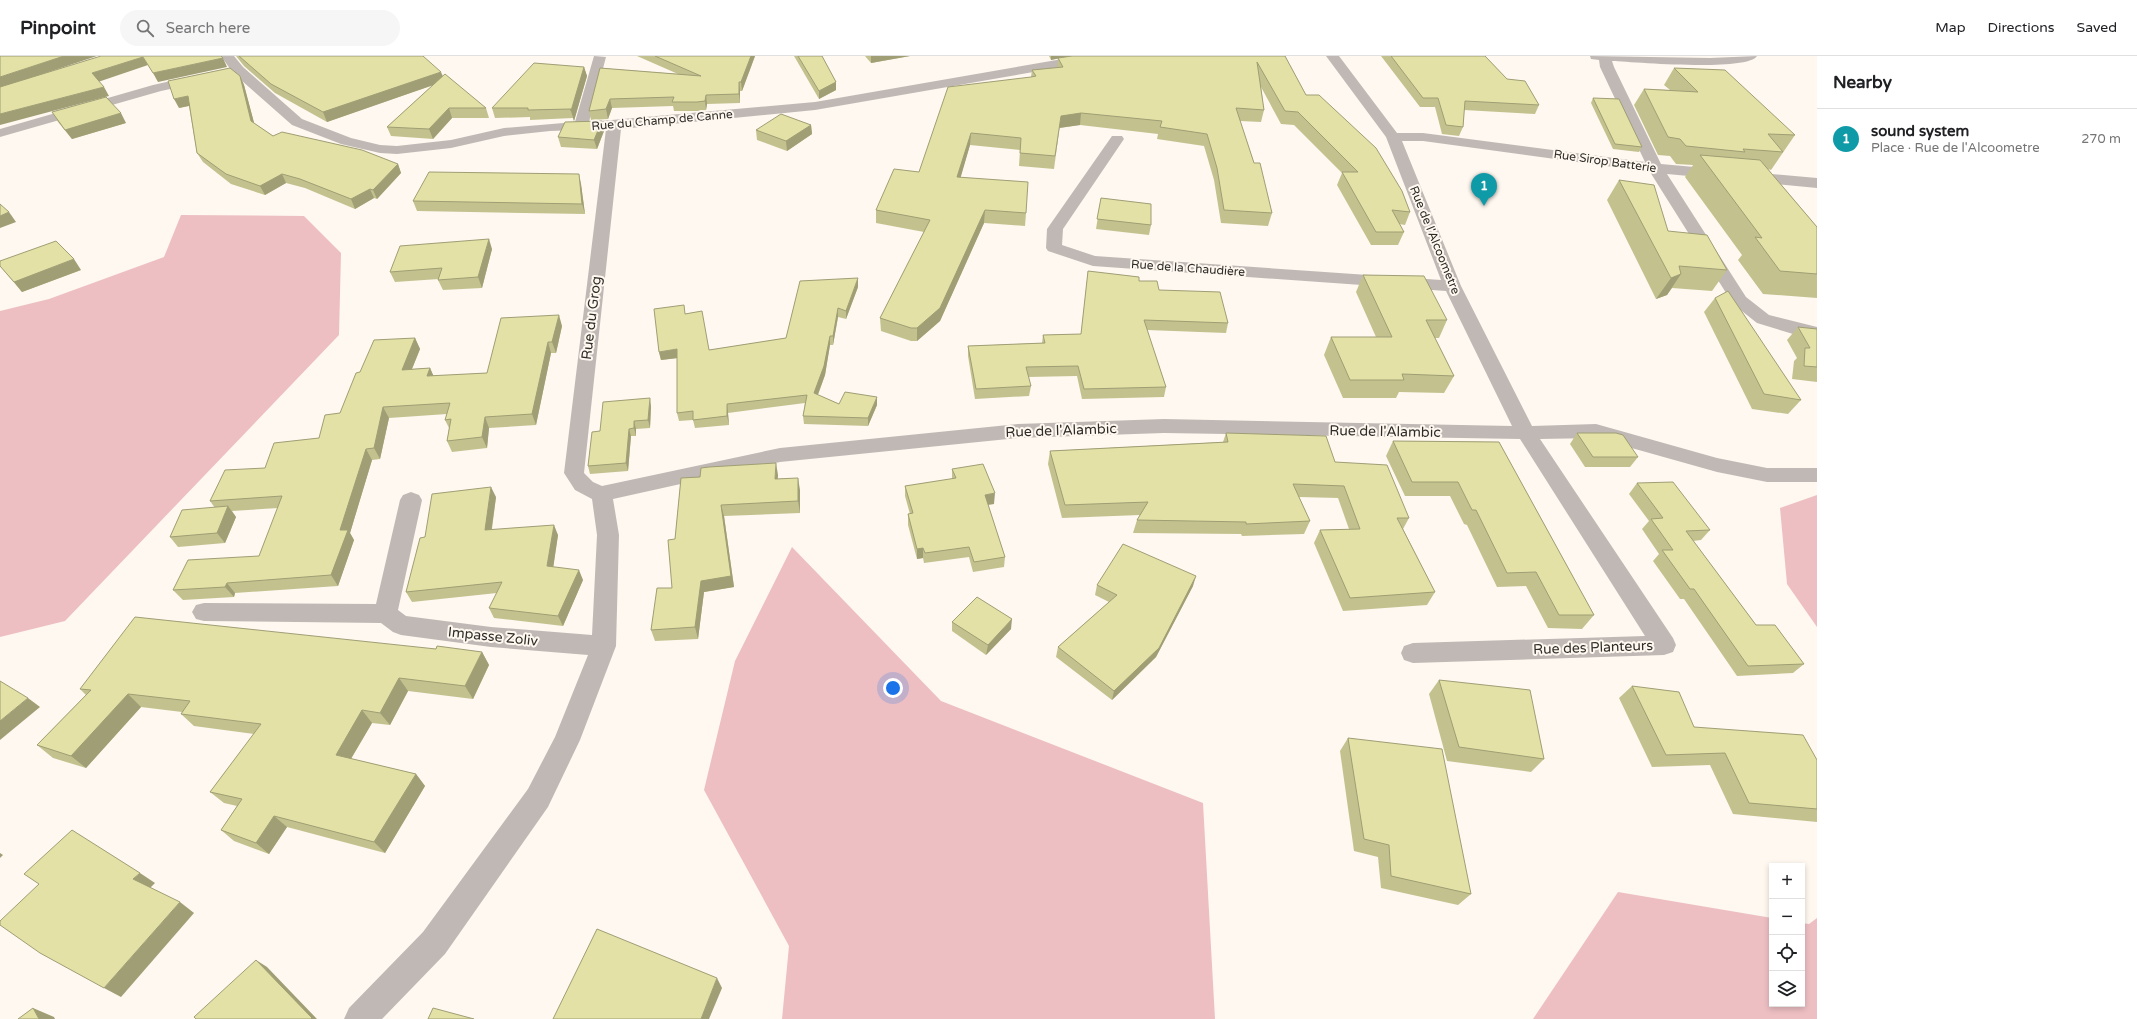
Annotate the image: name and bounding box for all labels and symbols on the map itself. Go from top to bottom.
street label: Rue du Champ de Canne [591,107,733,133]
street label: Rue Sirop Batterie [1553,147,1657,175]
pin: 1 [1471,173,1497,206]
street label: Rue de l'Alcoometre [1407,184,1463,296]
street label: Rue de la Chaudière [1130,257,1246,279]
street label: Rue du Grog [578,275,605,361]
street label: Rue de l'Alambic [1005,420,1117,441]
street label: Rue de l'Alambic [1329,422,1441,441]
street label: Impasse Zoliv [447,623,539,650]
street label: Rue des Planteurs [1533,637,1654,658]
your location [883,678,903,698]

